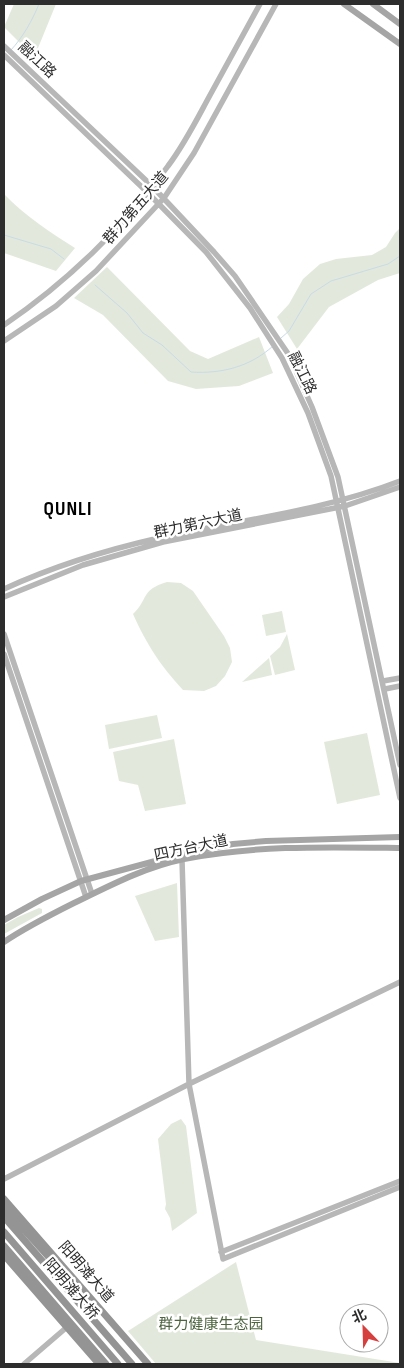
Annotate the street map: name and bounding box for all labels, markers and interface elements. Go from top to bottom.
street label: 融江路 [14,38,60,82]
street label: 群力第五大道 [99,168,173,248]
street label: 融江路 [284,349,320,397]
district label: QUNLI [44,497,92,521]
street label: 群力第六大道 [152,505,244,543]
street label: 四方台大道 [152,831,230,865]
street label: 阳明滩大道 [54,1237,118,1307]
street label: 阳明滩大桥 [39,1254,103,1324]
north arrow [339,1303,389,1353]
text: 北 [349,1306,369,1327]
park label: 群力健康生态园 [158,1315,264,1334]

